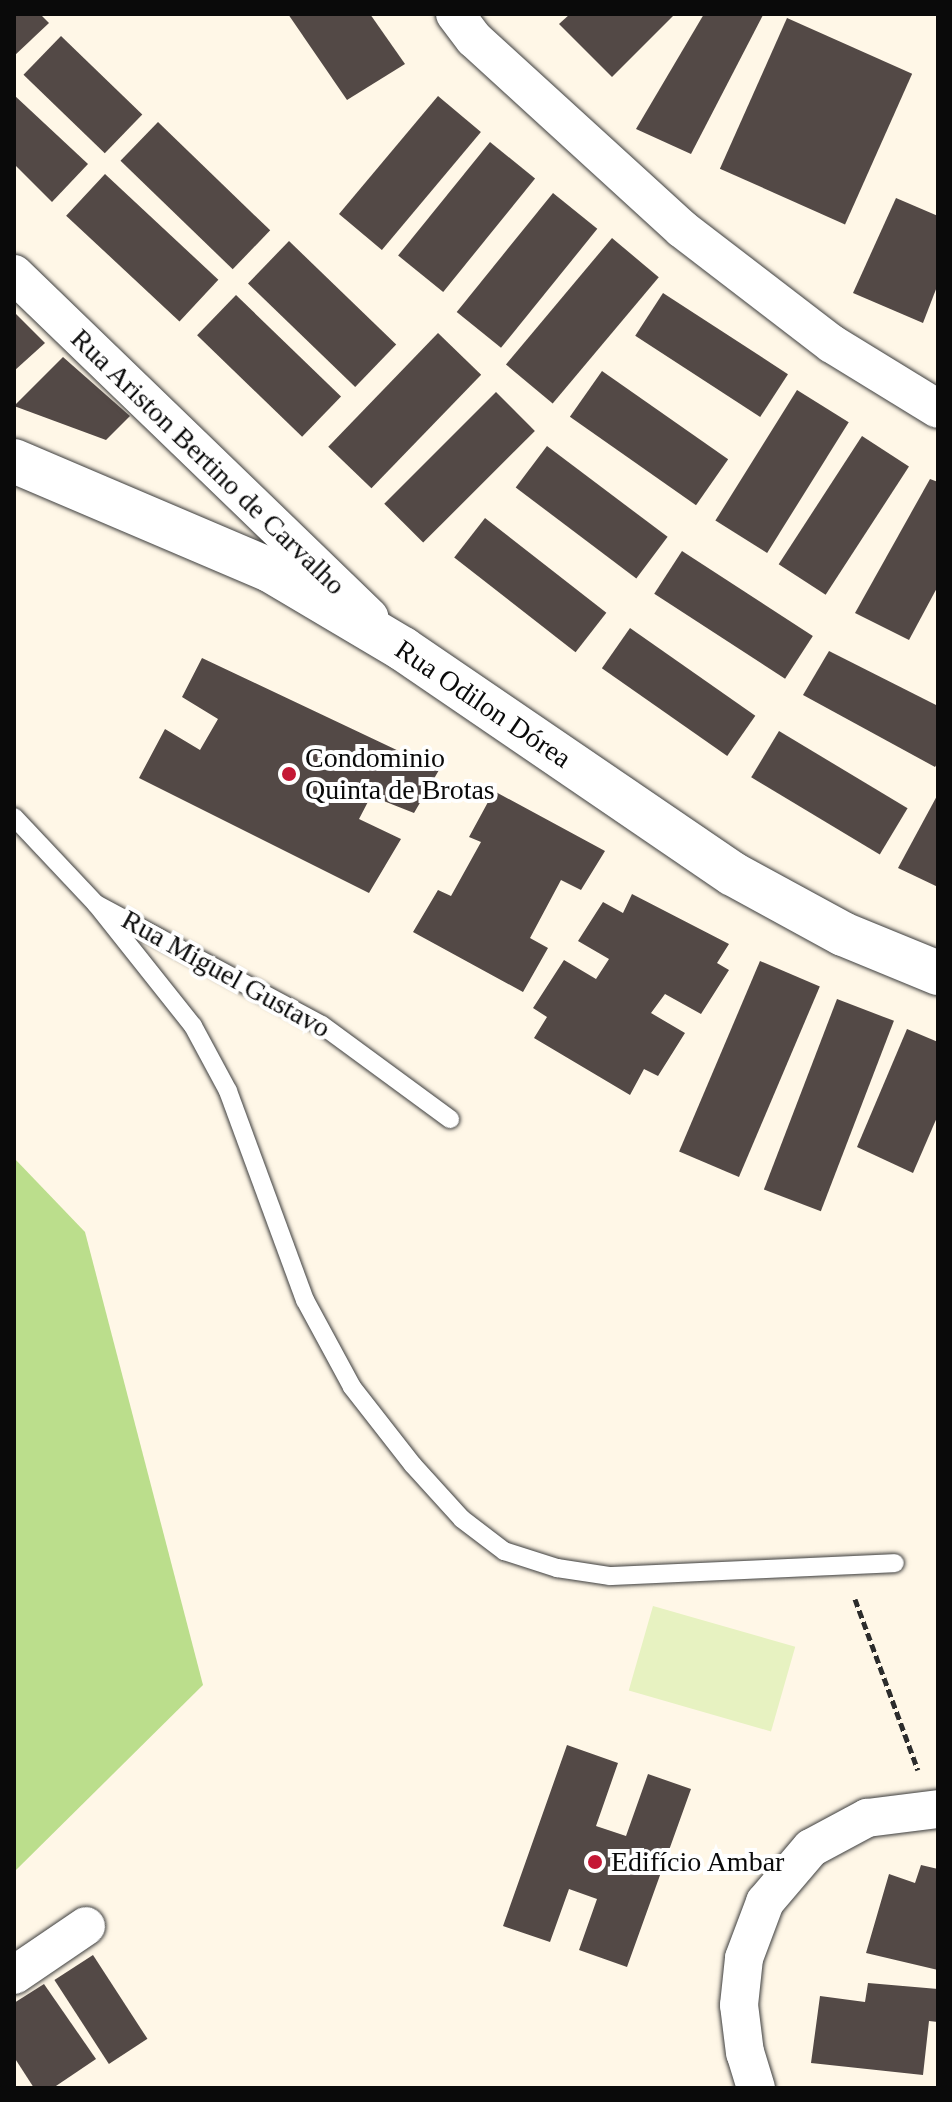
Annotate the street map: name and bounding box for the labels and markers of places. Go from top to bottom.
place label: Condominio Quinta de Brotas [305,741,495,807]
marker: Condominio Quinta de Brotas [280,765,298,783]
place label: Edifício Ambar [611,1845,786,1879]
marker: Edifício Ambar [586,1853,604,1871]

